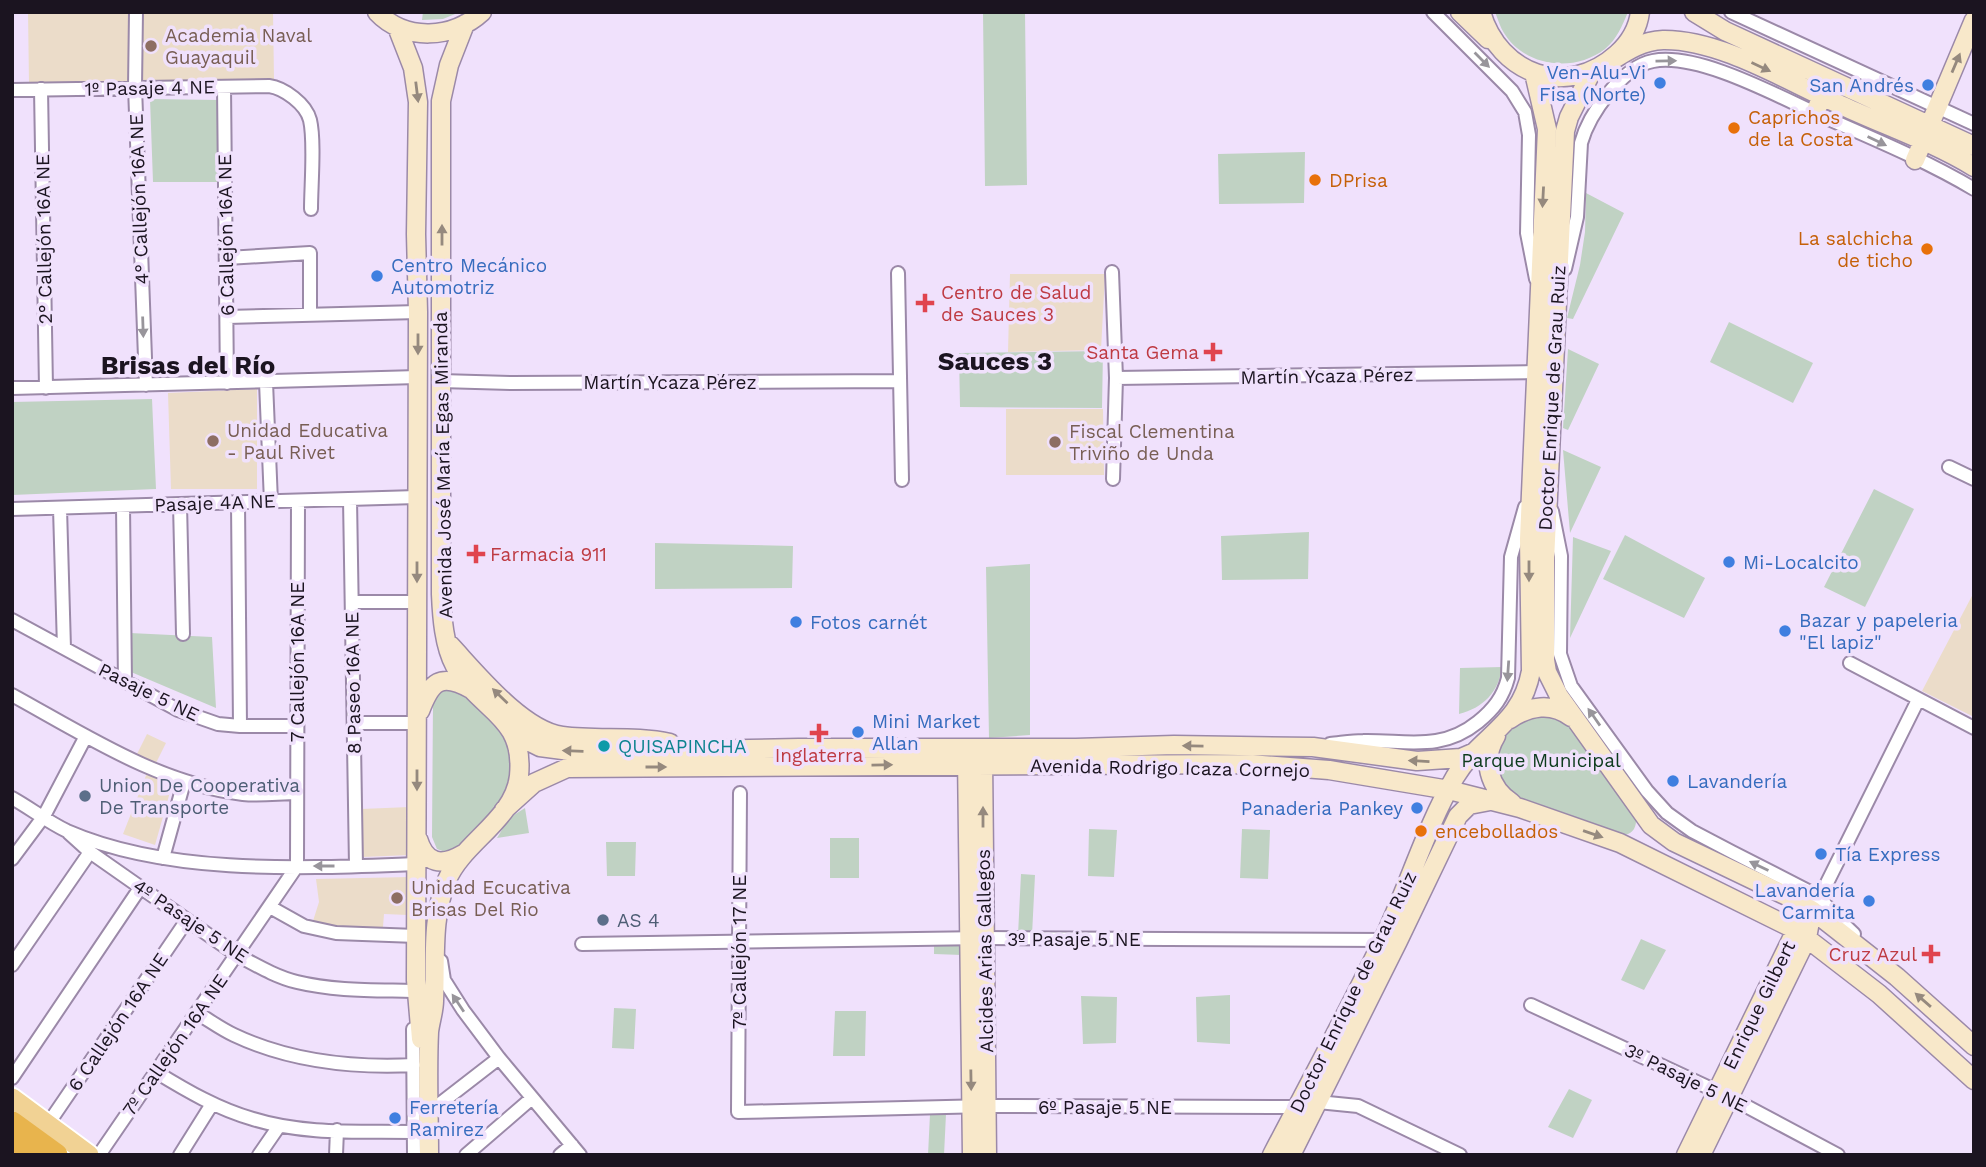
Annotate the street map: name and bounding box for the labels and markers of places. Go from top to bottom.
place label: Academia Naval Guayaquil [165,24,312,69]
marker: Academia Naval Guayaquil [143,38,159,54]
place label: Ven-Alu-Vi Fisa (Norte) [1539,61,1646,106]
place label: San Andrés [1809,74,1914,97]
marker: Ven-Alu-Vi Fisa (Norte) [1652,75,1668,91]
marker: San Andrés [1920,77,1936,93]
place label: Caprichos de la Costa [1748,106,1853,151]
marker: Caprichos de la Costa [1726,120,1742,136]
place label: DPrisa [1329,169,1388,192]
marker: DPrisa [1307,172,1323,188]
place label: La salchicha de ticho [1798,227,1913,272]
marker: La salchicha de ticho [1919,241,1935,257]
place label: Centro Mecánico Automotriz [391,254,547,299]
marker: Centro Mecánico Automotriz [369,268,385,284]
place label: Centro de Salud de Sauces 3 [941,281,1091,326]
marker: Centro de Salud de Sauces 3 [915,293,935,313]
place label: Santa Gema [1086,341,1199,364]
marker: Santa Gema [1205,344,1221,360]
place label: Unidad Educativa - Paul Rivet [227,419,388,464]
place label: Fiscal Clementina Triviño de Unda [1069,420,1235,465]
marker: Unidad Educativa - Paul Rivet [205,433,221,449]
marker: Fiscal Clementina Triviño de Unda [1047,434,1063,450]
place label: Farmacia 911 [490,543,607,566]
marker: Farmacia 911 [468,546,484,562]
place label: Mi-Localcito [1743,551,1859,574]
marker: Mi-Localcito [1721,554,1737,570]
place label: Bazar y papeleria "El lapiz" [1799,609,1958,654]
place label: Fotos carnét [810,611,927,634]
marker: Fotos carnét [788,614,804,630]
marker: Bazar y papeleria "El lapiz" [1777,623,1793,639]
place label: Mini Market Allan [872,710,980,755]
marker: Mini Market Allan [850,724,866,740]
marker: Inglaterra [811,725,827,741]
place label: QUISAPINCHA [618,735,747,758]
marker: QUISAPINCHA [596,738,612,754]
place label: Inglaterra [775,744,863,767]
place label: Lavandería [1687,770,1788,793]
marker: Lavandería [1665,773,1681,789]
place label: Union De Cooperativa De Transporte [99,774,300,819]
marker: Union De Cooperativa De Transporte [77,788,93,804]
place label: Panaderia Pankey [1241,797,1403,820]
marker: Panaderia Pankey [1409,800,1425,816]
place label: encebollados [1435,820,1558,843]
marker: encebollados [1413,823,1429,839]
place label: Tía Express [1835,843,1940,866]
marker: Tía Express [1813,846,1829,862]
place label: Unidad Ecucativa Brisas Del Rio [411,876,571,921]
place label: Lavandería Carmita [1755,879,1855,924]
marker: Unidad Ecucativa Brisas Del Rio [389,890,405,906]
marker: Lavandería Carmita [1861,893,1877,909]
place label: AS 4 [617,909,660,932]
marker: AS 4 [595,912,611,928]
place label: Cruz Azul [1828,943,1917,966]
marker: Cruz Azul [1923,946,1939,962]
place label: Ferretería Ramirez [409,1096,499,1141]
marker: Ferretería Ramirez [387,1110,403,1126]

